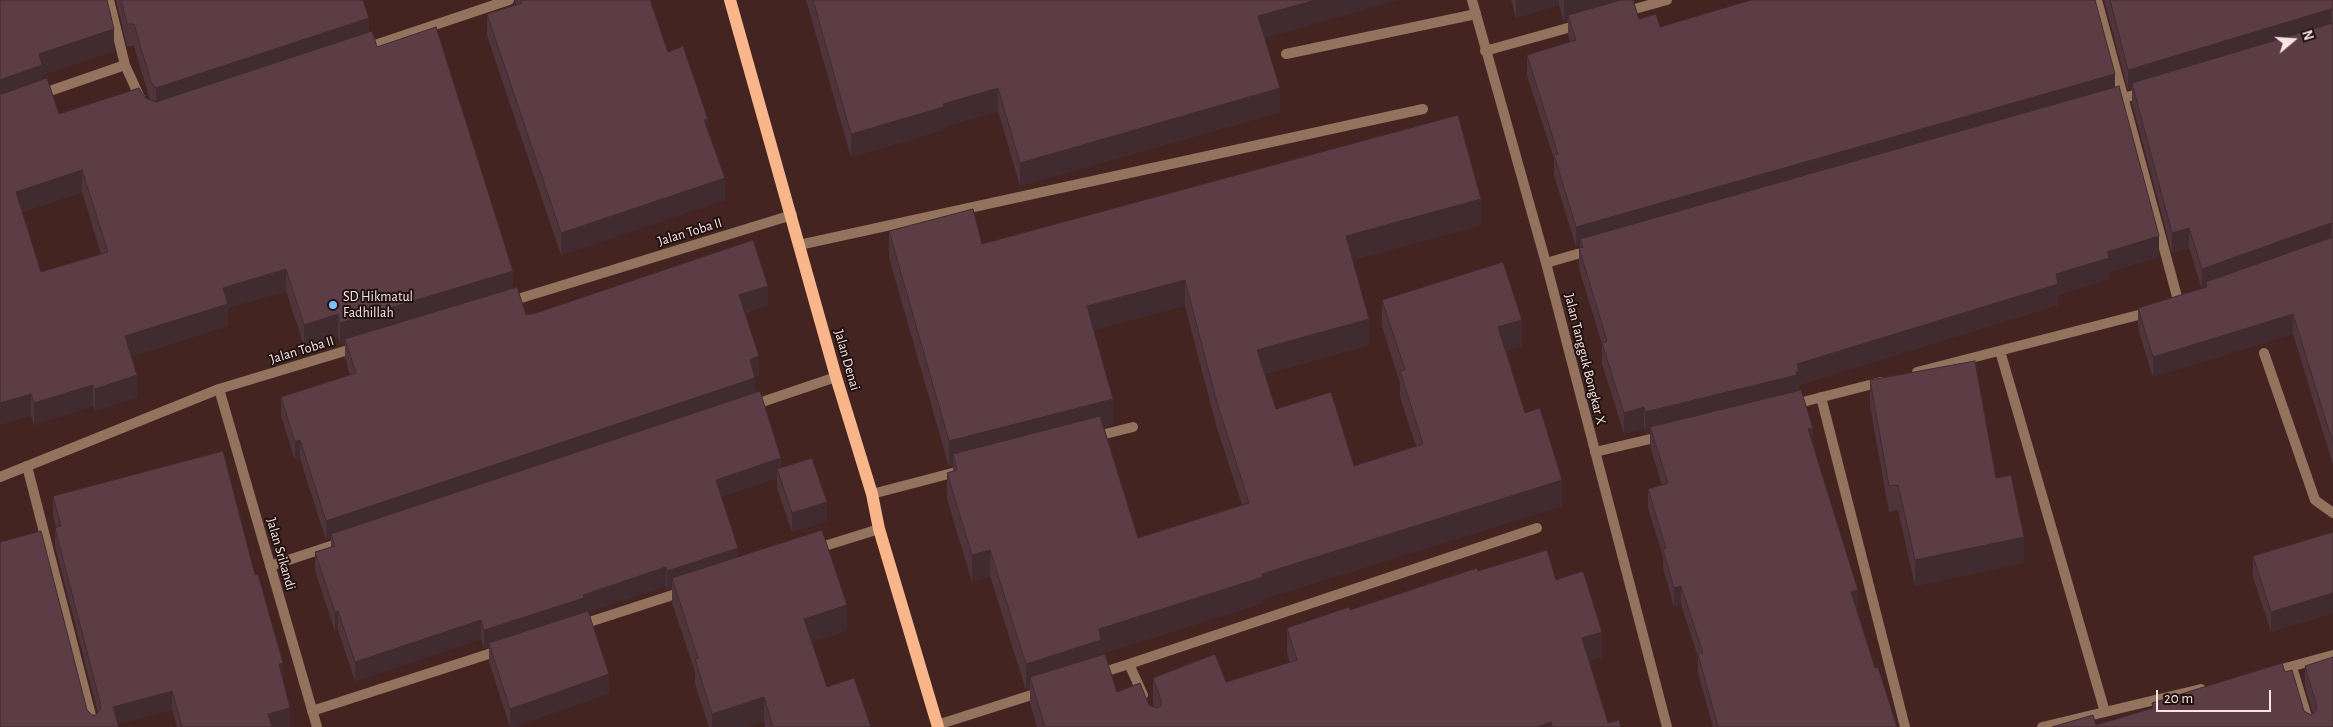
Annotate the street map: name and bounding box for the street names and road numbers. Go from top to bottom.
street label: Jalan Toba II [656,214,724,250]
street label: Jalan Tangguk Bongkar X [1561,292,1609,426]
street label: Jalan Denai [830,328,864,392]
street label: Jalan Toba II [268,332,336,368]
street label: Jalan Srikandi [263,516,299,592]

